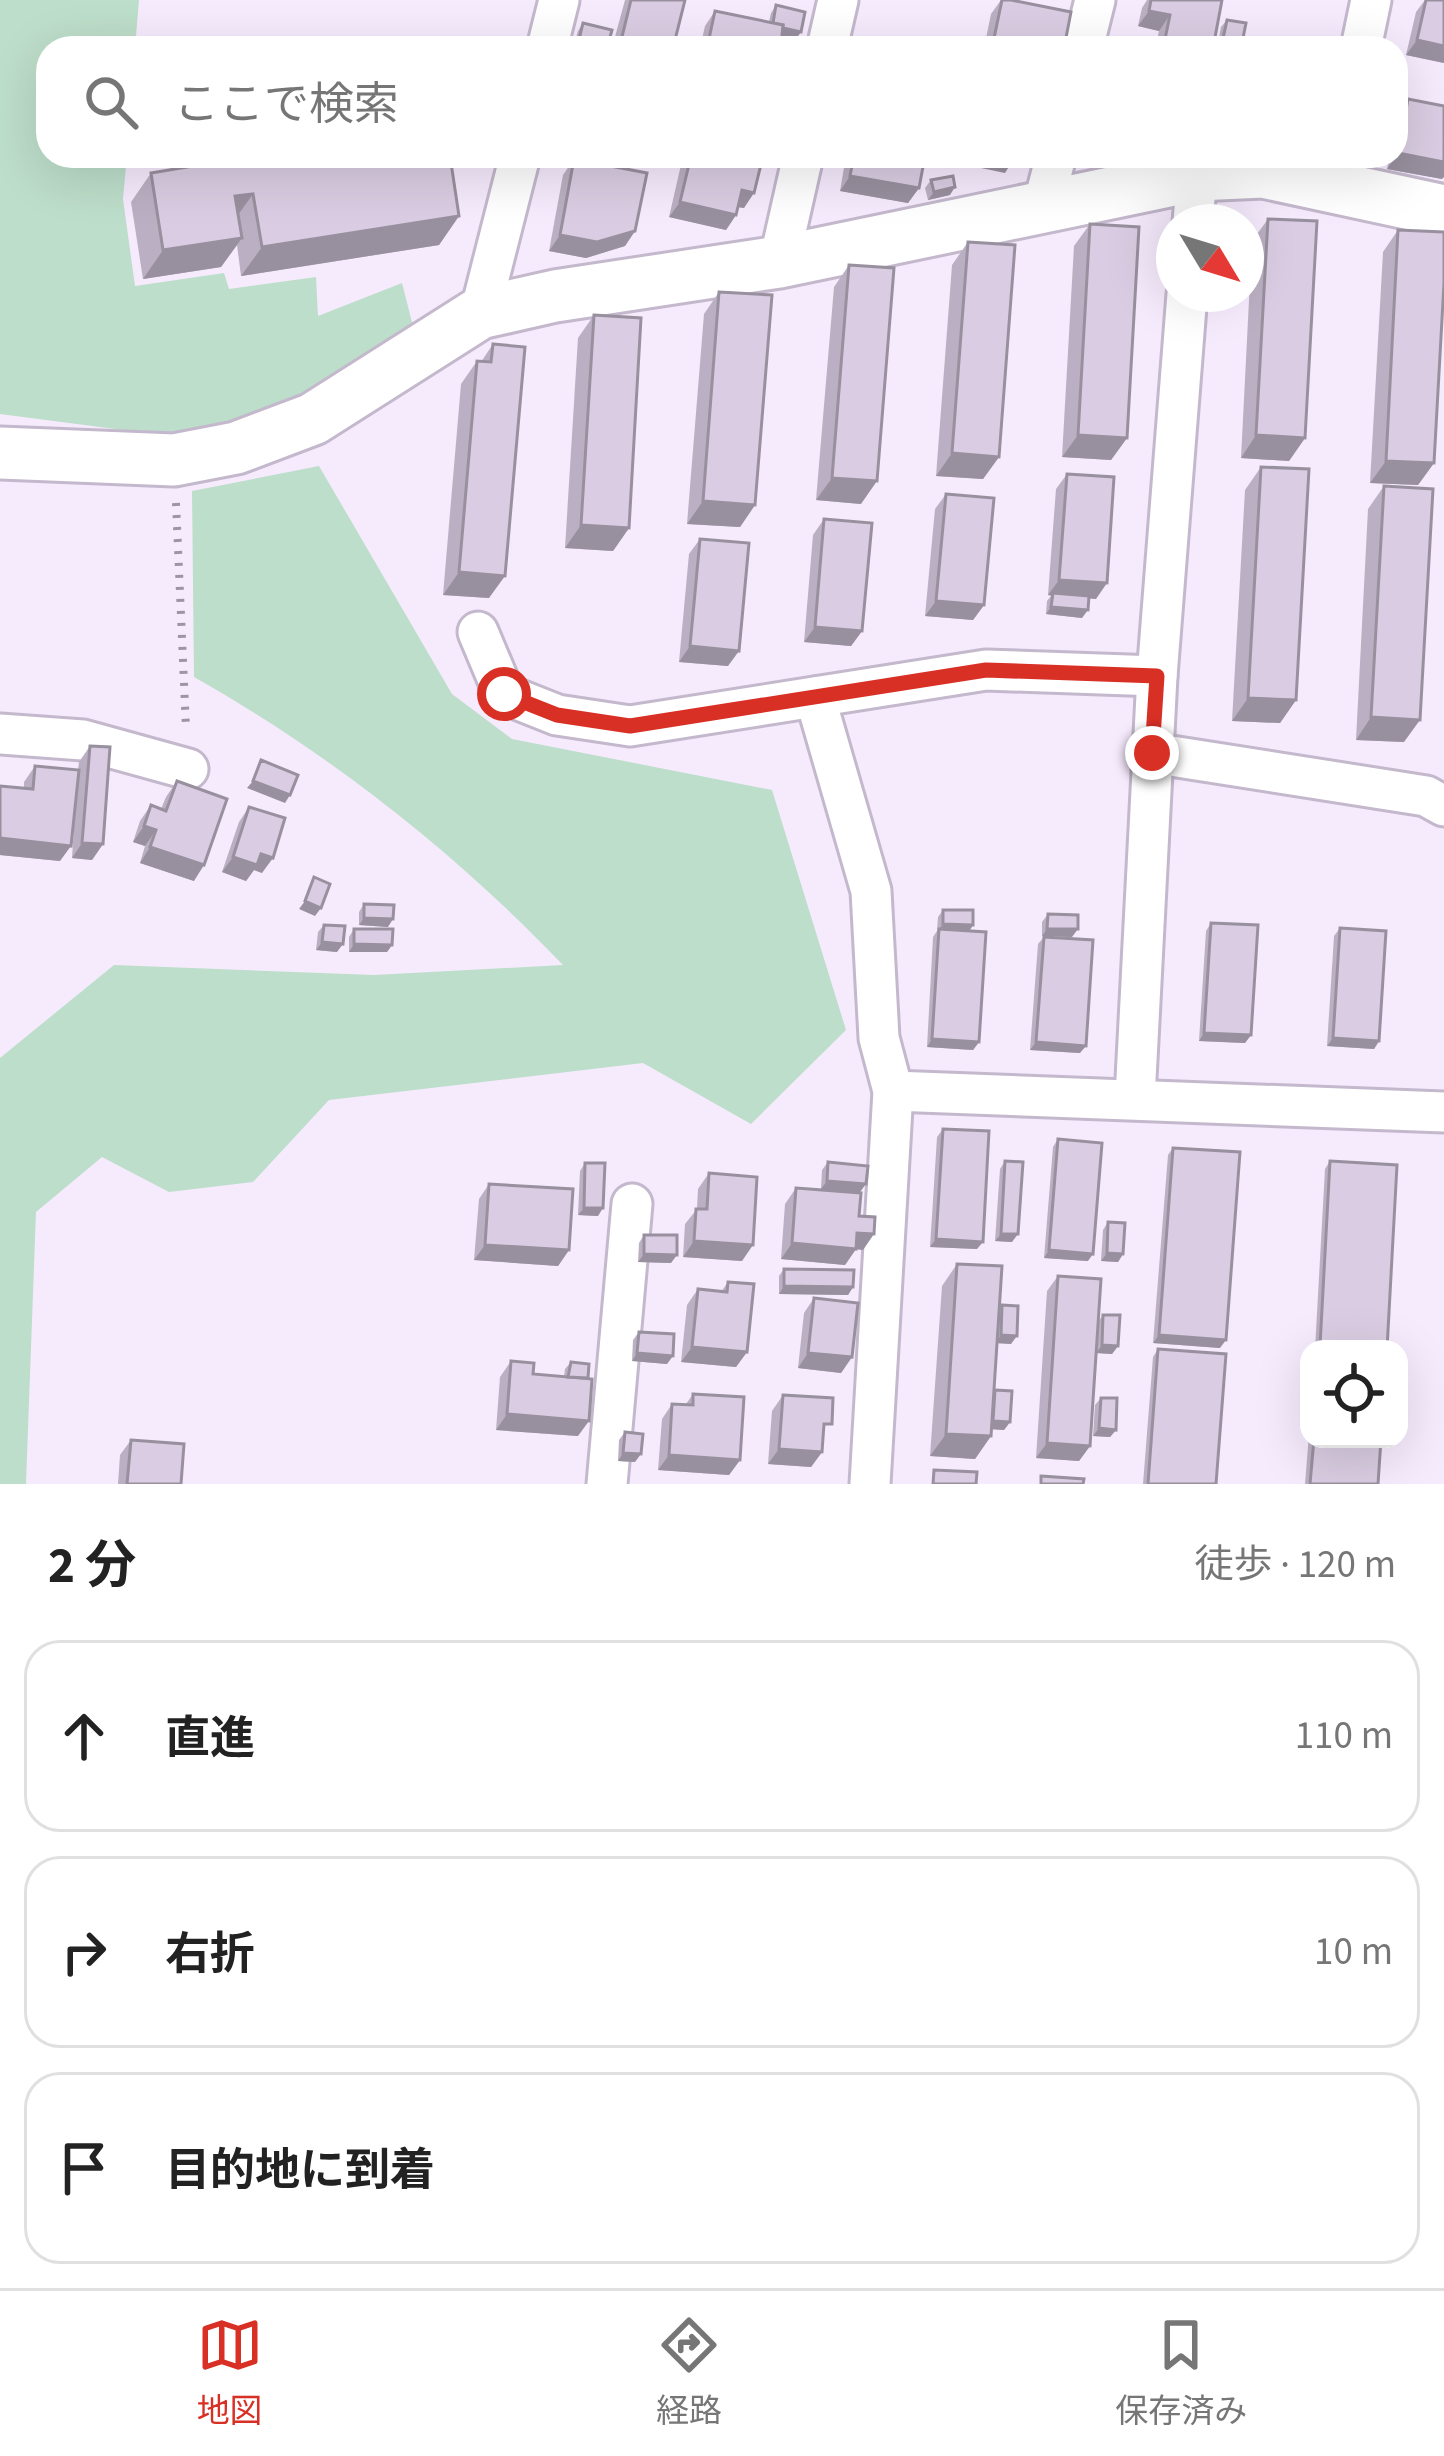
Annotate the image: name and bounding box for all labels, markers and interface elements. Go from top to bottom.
search box [36,36,1408,168]
icon: search [78,69,144,135]
text: ここで検索 [174,73,399,137]
north arrow [1156,204,1264,312]
route start [477,667,531,721]
route end [1125,726,1179,780]
map controls [1300,1340,1408,1448]
button: locate [1300,1340,1408,1448]
text: 2 分 [48,1530,136,1602]
text: 徒歩 · 120 m [1194,1537,1396,1593]
icon: ahead [51,1703,117,1769]
text: 直進 [165,1707,255,1771]
text: 110 m [1295,1708,1393,1764]
icon: right [51,1919,117,1985]
text: 右折 [165,1923,255,1987]
text: 10 m [1314,1924,1393,1980]
icon: arrive [51,2135,117,2201]
text: 目的地に到着 [165,2139,435,2203]
tab: 地図 [197,2312,263,2435]
tab: 経路 [656,2312,722,2435]
tab: 保存済み [1115,2312,1247,2435]

